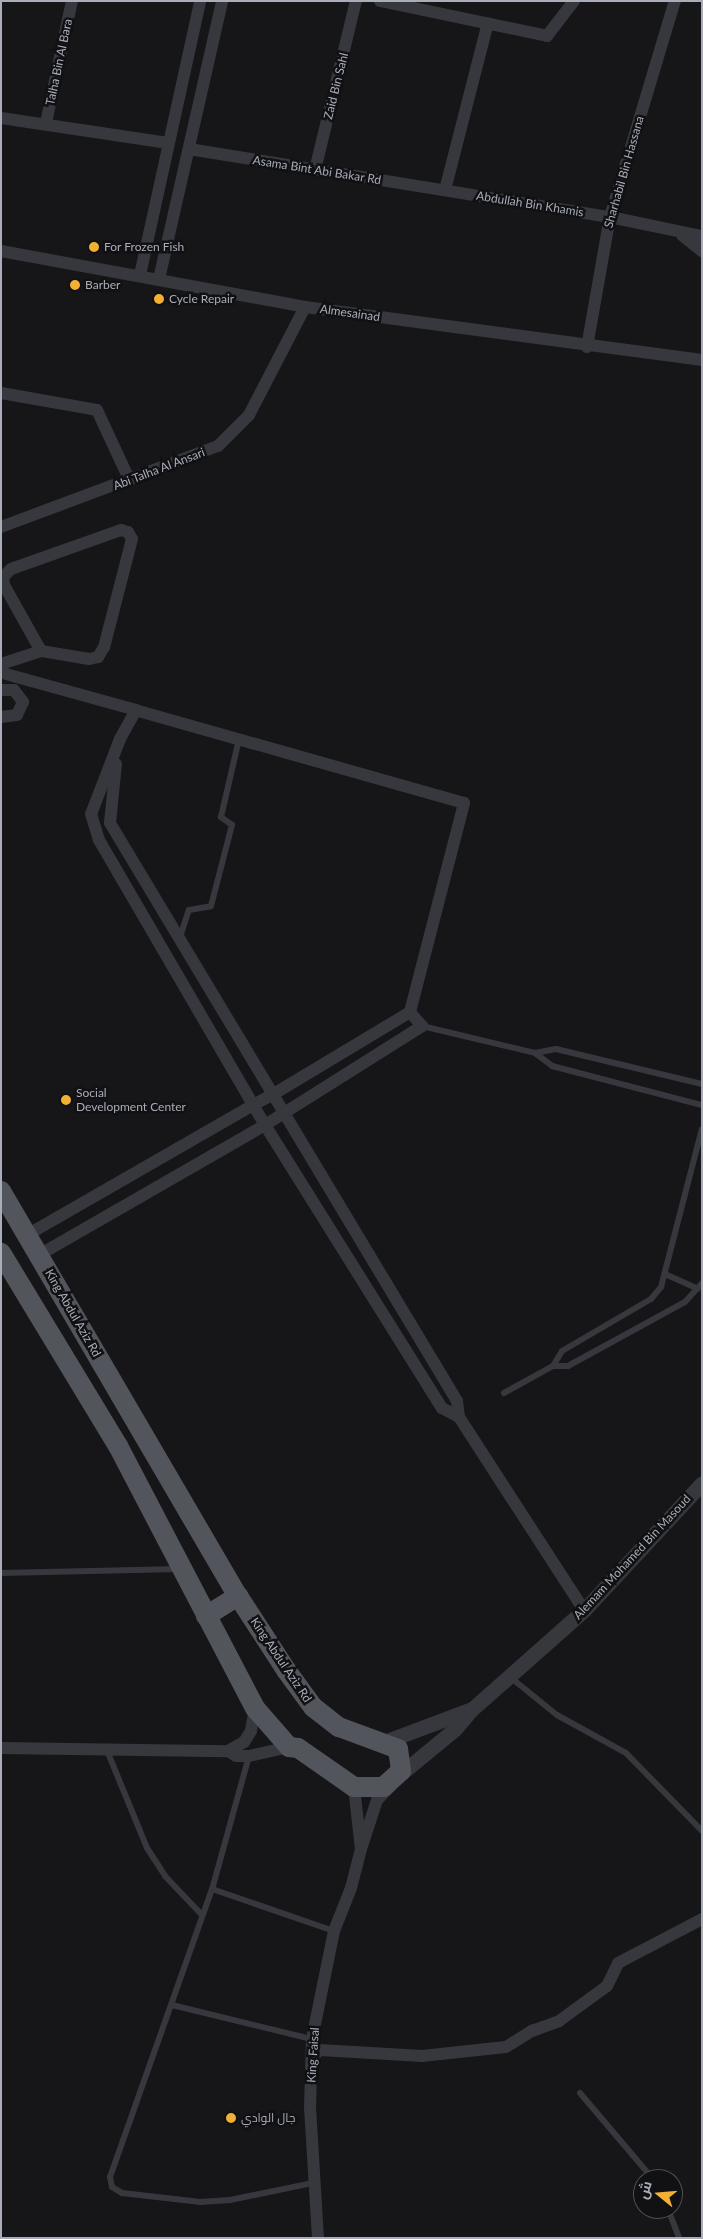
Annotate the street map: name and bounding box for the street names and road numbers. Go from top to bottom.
street label: Talha Bin Al Bara [43,17,75,107]
street label: Zaid Bin Sahl [321,51,351,121]
street label: Sharhabil Bin Hassana [601,114,647,230]
street label: Asama Bint Abi Bakar Rd [251,153,383,187]
street label: Abdullah Bin Khamis [475,188,585,220]
street label: Almesainad [319,302,381,324]
street label: Abi Talha Al Ansari [111,445,207,493]
street label: King Abdul Aziz Rd [42,1266,104,1360]
street label: Alemam Mohamed Bin Masoud [570,1492,694,1622]
street label: King Abdul Aziz Rd [247,1615,315,1705]
street label: King Faisal [304,2027,322,2083]

